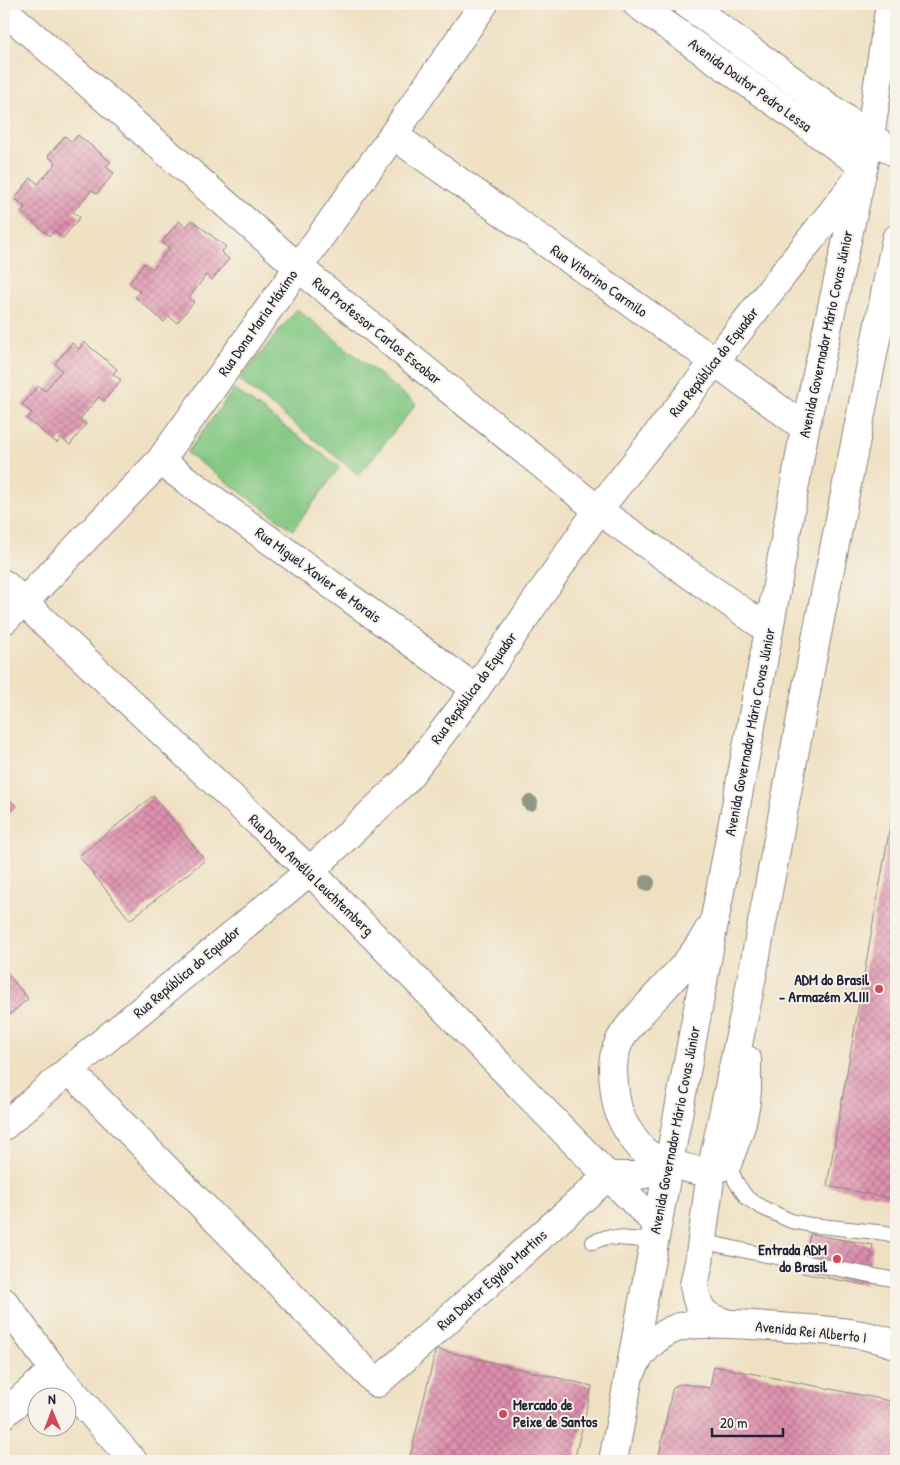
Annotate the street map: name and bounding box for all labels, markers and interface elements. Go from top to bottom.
street label: Avenida Doutor Pedro Lessa [684,33,816,137]
street label: Avenida Governador Mário Covas Júnior [793,228,858,440]
street label: Rua Vitorino Carmilo [547,239,652,322]
street label: Rua Dona Maria Máximo [213,265,302,380]
street label: Rua Professor Carlos Escobar [308,272,446,389]
street label: Rua República do Equador [664,302,763,421]
street label: Rua Miguel Xavier de Morais [251,522,386,628]
street label: Avenida Governador Mário Covas Júnior [719,626,780,838]
street label: Rua República do Equador [426,627,522,748]
street label: Rua Dona Amélia Leuchtemberg [244,809,379,940]
street label: Rua República do Equador [128,920,245,1023]
place label: ADM do Brasil - Armazém XLIII [779,969,870,1007]
marker: ADM do Brasil - Armazém XLIII [873,983,885,995]
street label: Avenida Governador Mário Covas Júnior [644,1024,705,1236]
street label: Rua Doutor Egydio Martins [432,1224,552,1335]
place label: Entrada ADM do Brasil [758,1239,828,1277]
marker: Entrada ADM do Brasil [831,1253,843,1265]
street label: Avenida Rei Alberto I [754,1315,868,1348]
north arrow [28,1388,78,1438]
text: N [48,1389,56,1408]
place label: Mercado de Peixe de Santos [513,1394,598,1432]
scale bar [712,1405,784,1437]
marker: Mercado de Peixe de Santos [497,1408,509,1420]
text: 20 m [720,1412,747,1433]

